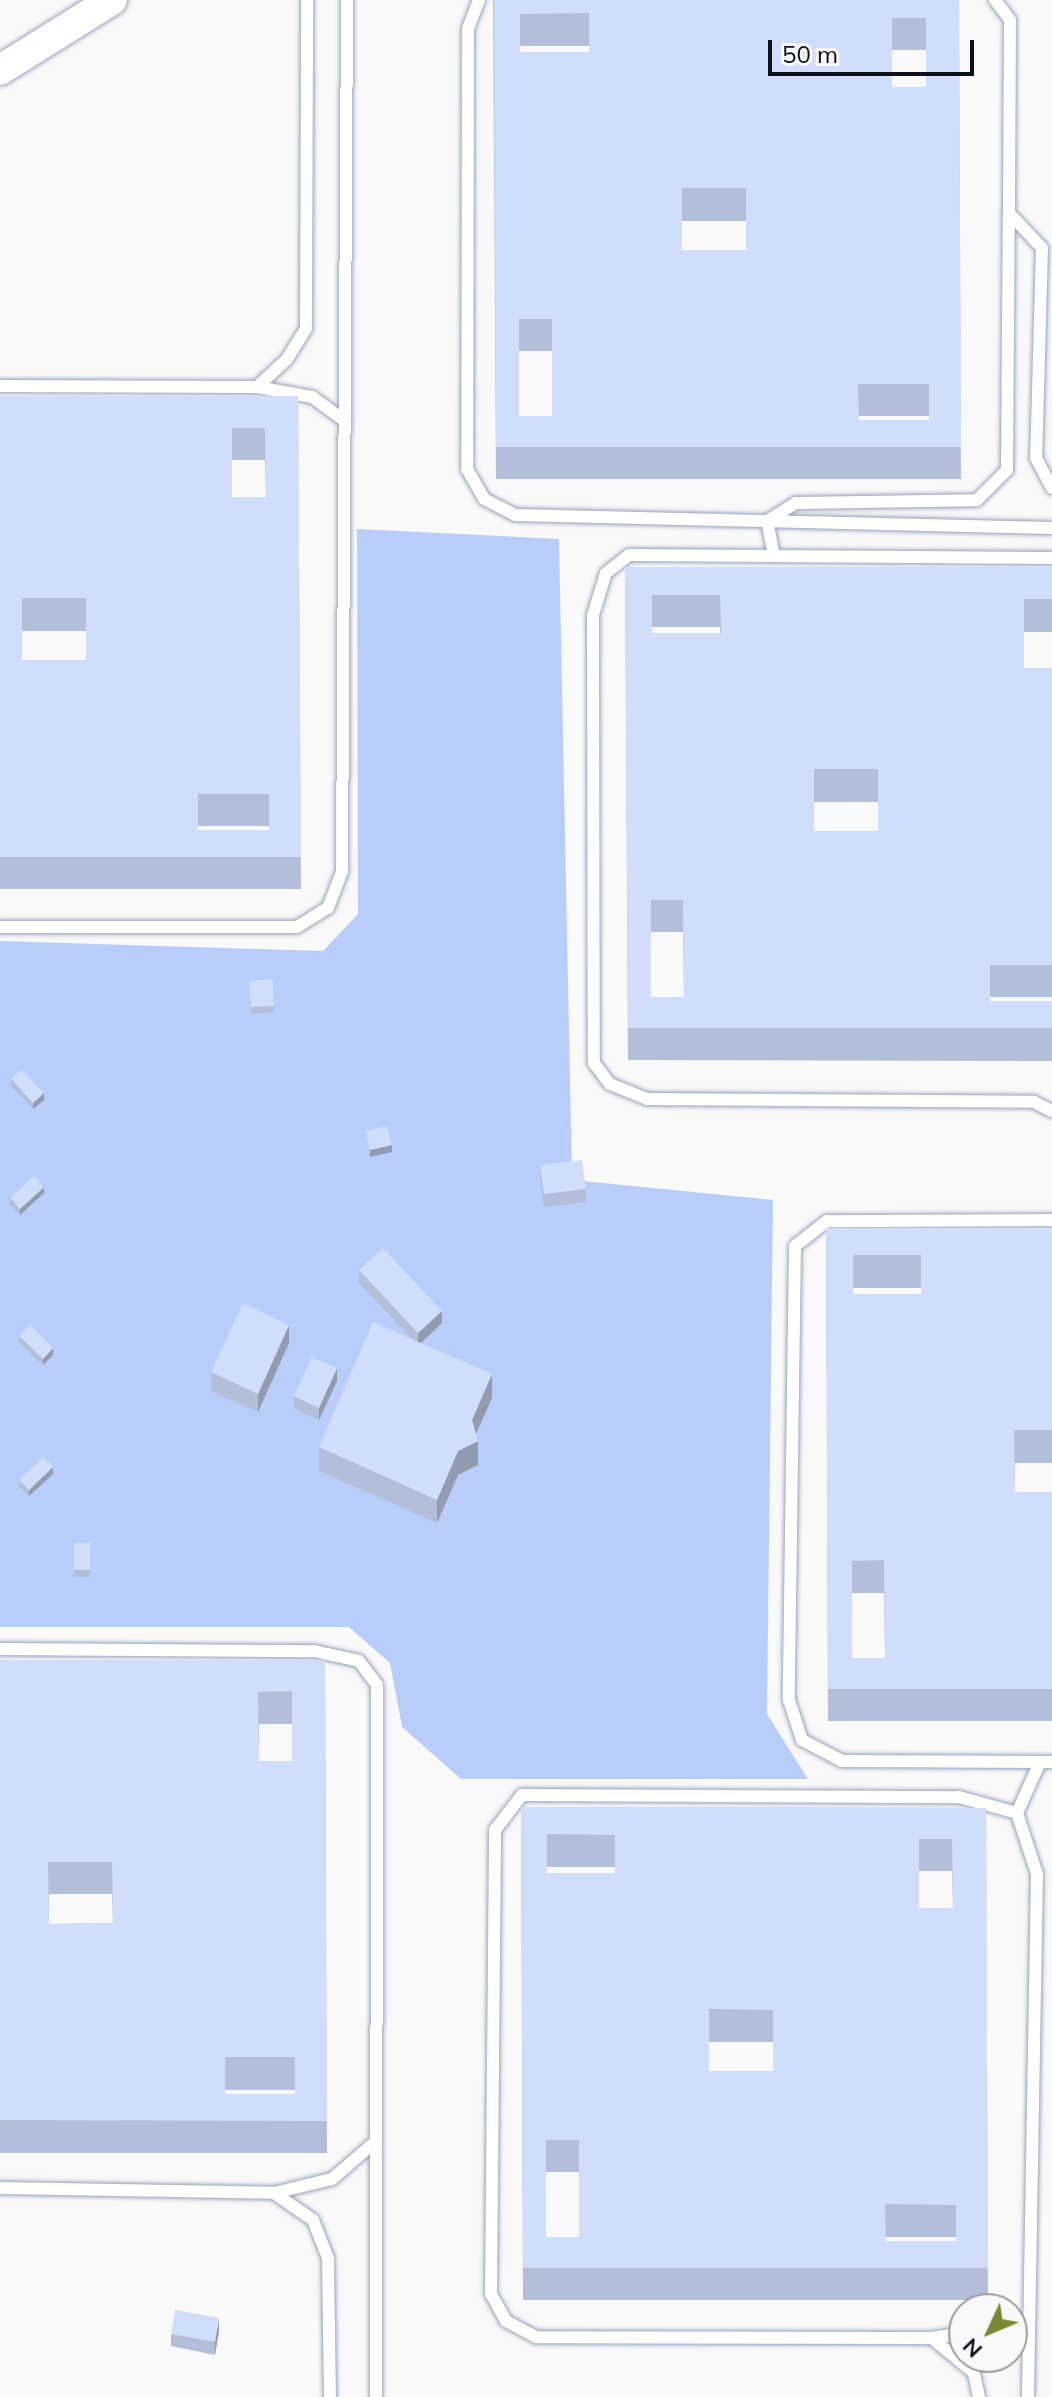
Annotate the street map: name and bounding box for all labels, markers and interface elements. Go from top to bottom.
scale bar [772,24,978,74]
text: 50 m [782,39,838,69]
north arrow [948,2293,1028,2373]
text: N [956,2333,988,2364]

